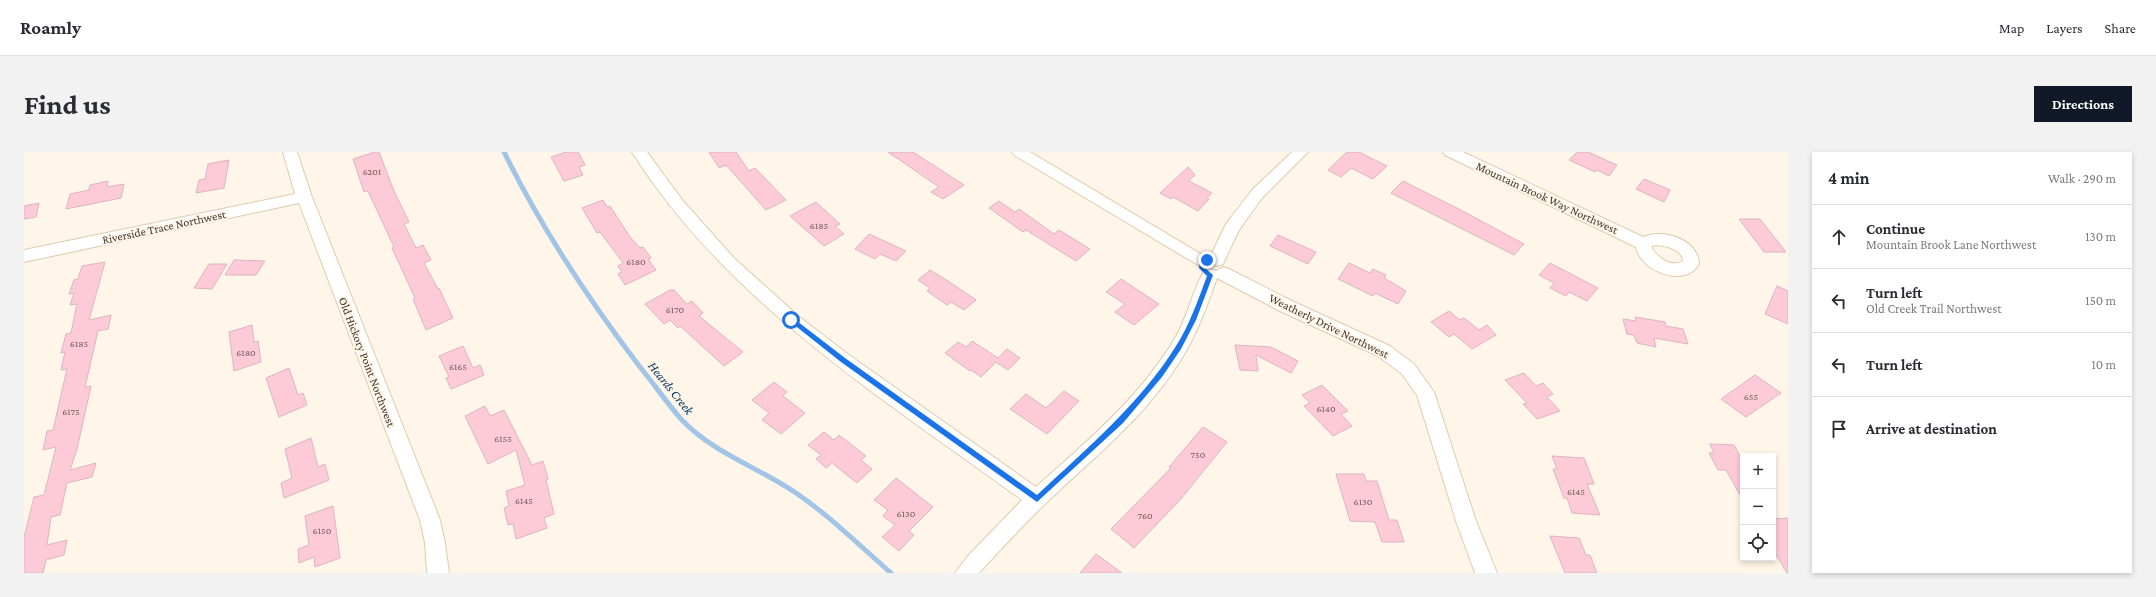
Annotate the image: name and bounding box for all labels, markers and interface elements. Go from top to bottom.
text: Roamly [20,17,81,38]
text: Map [1999,20,2024,36]
text: Layers [2046,20,2083,36]
text: Share [2105,20,2136,36]
button: Directions [2034,86,2132,122]
text: Find us [24,89,111,120]
street label: Mountain Brook Way Northwest [1474,159,1621,238]
house number: 6201 [363,166,381,177]
text: 4 min [1828,169,1870,188]
text: Walk · 290 m [2048,171,2116,186]
street label: Riverside Trace Northwest [101,207,228,247]
house number: 6185 [810,220,828,231]
text: Continue [1866,221,1925,237]
icon: ahead [1828,226,1850,248]
text: 130 m [2085,229,2116,244]
text: Mountain Brook Lane Northwest [1866,237,2036,252]
route end [1198,251,1216,269]
house number: 6180 [626,256,646,267]
text: Turn left [1866,285,1922,301]
icon: left [1828,290,1850,312]
street label: Weatherly Drive Northwest [1267,291,1392,362]
text: 150 m [2085,293,2116,308]
street label: Old Hickory Point Northwest [336,295,399,430]
text: Old Creek Trail Northwest [1866,301,2002,316]
house number: 6170 [666,304,685,315]
route start [782,311,800,329]
house number: 6185 [70,338,88,349]
house number: 6180 [236,347,256,358]
icon: left [1828,354,1850,376]
text: Turn left [1866,357,1922,373]
text: 10 m [2091,357,2116,372]
water label: Heards Creek [645,358,698,419]
house number: 6165 [449,361,467,372]
house number: 655 [1744,391,1758,402]
house number: 6140 [1316,403,1336,414]
house number: 6175 [62,406,80,417]
icon: arrive [1828,418,1850,440]
text: Arrive at destination [1866,421,1997,437]
house number: 6155 [494,433,512,444]
house number: 750 [1191,449,1206,460]
map controls [1740,453,1776,561]
button: + [1740,453,1776,489]
house number: 6145 [1567,486,1585,497]
button: − [1740,489,1776,525]
house number: 6145 [515,495,533,506]
house number: 6130 [1354,496,1373,507]
house number: 6130 [897,508,916,519]
house number: 760 [1137,510,1153,521]
house number: 6150 [313,525,332,536]
button: locate [1740,525,1776,561]

